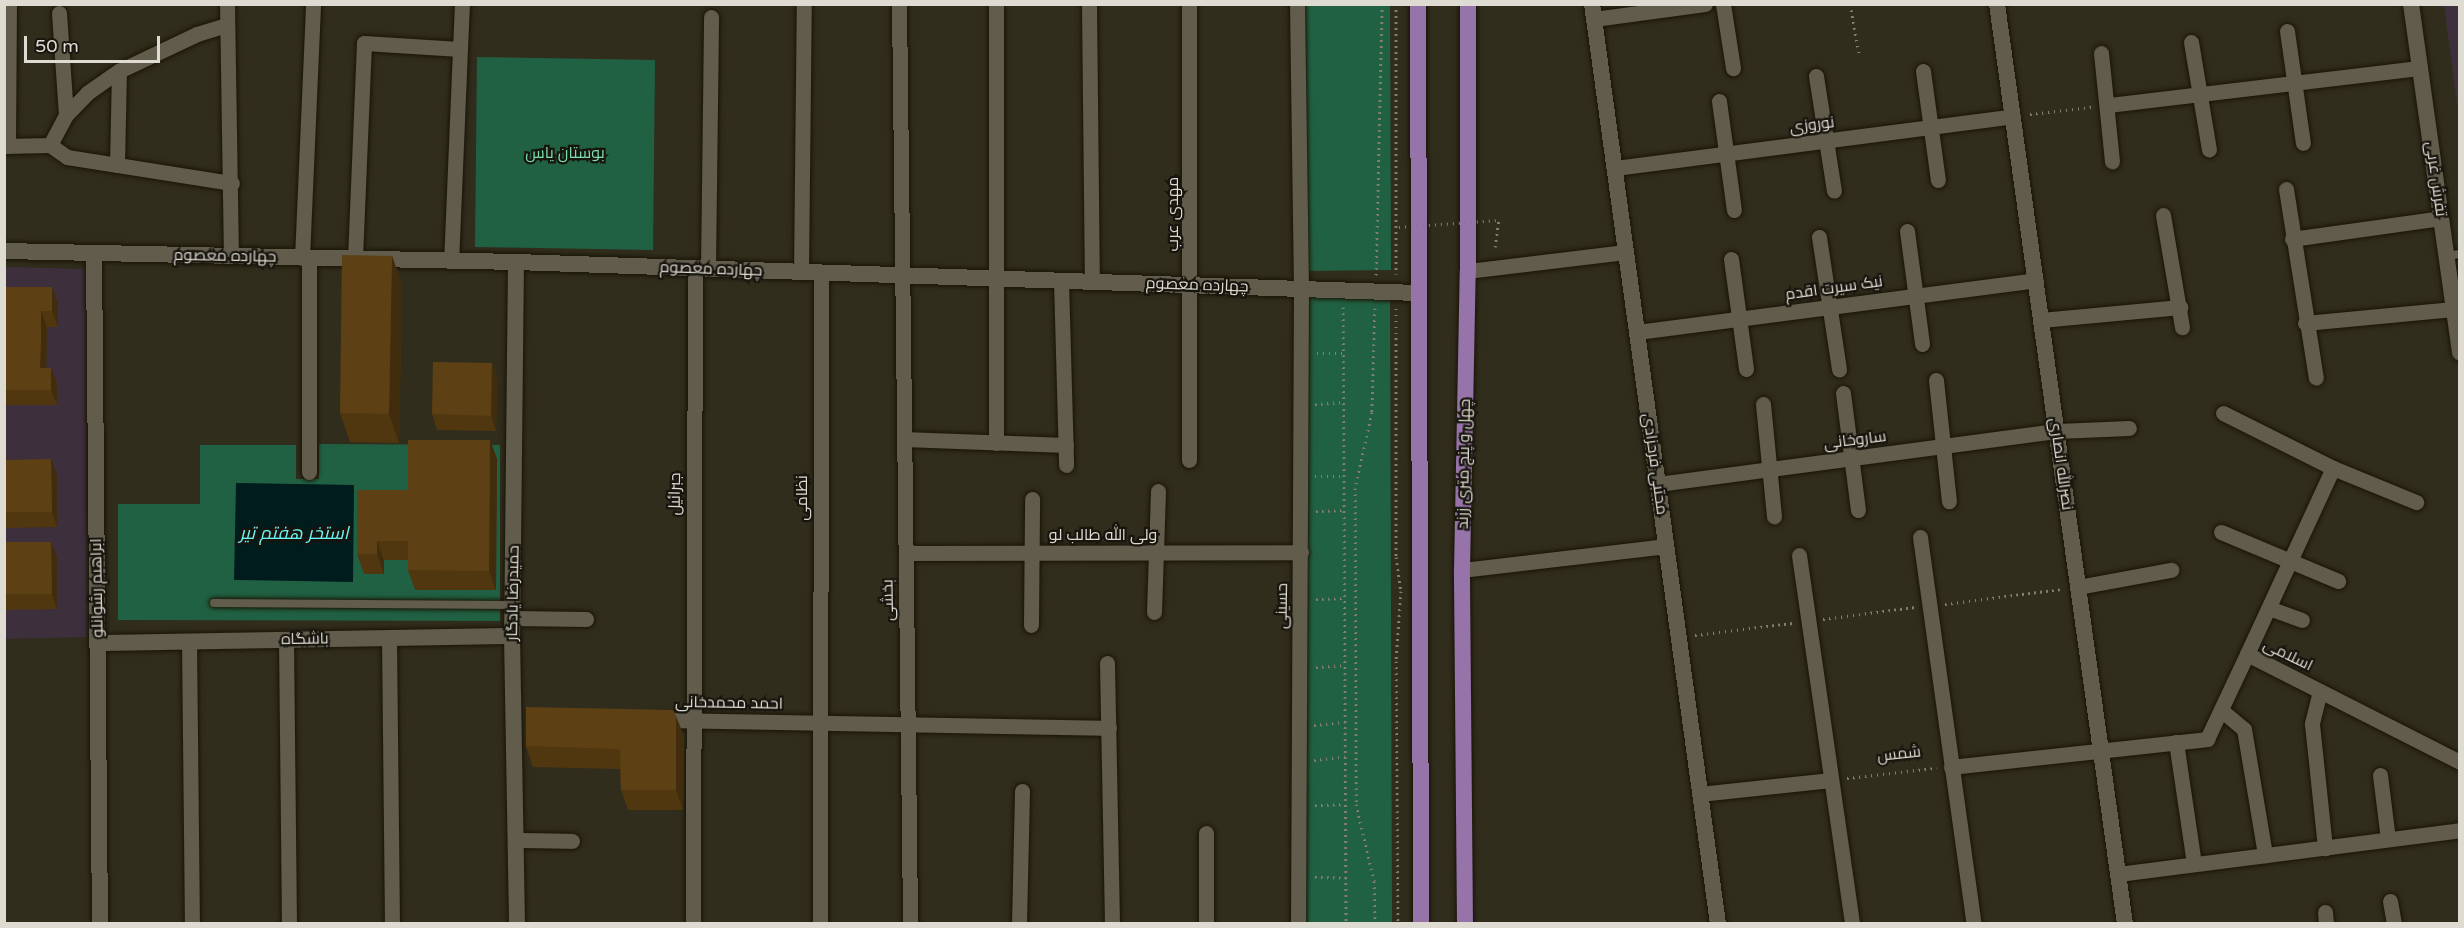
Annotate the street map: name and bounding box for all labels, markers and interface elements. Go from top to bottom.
scale bar [27,24,164,62]
text: 50 m [35,35,79,57]
street label: نوروزی [1789,113,1835,137]
street label: تفرش غربی [2421,140,2451,218]
park label: بوستان یاس [525,143,605,163]
street label: مهدی عرب [1163,177,1183,251]
street label: چهارده معصوم [173,246,277,266]
street label: چهارده معصوم [659,258,763,280]
street label: نیک سیرت اقدم [1784,272,1884,304]
street label: چهارده معصوم [1145,274,1249,296]
street label: چهل و پنج متری زرند [1453,399,1475,529]
street label: مجتبی فرحزادی [1638,412,1672,516]
street label: نصرالله انصاری [2045,417,2077,511]
street label: ساروخانی [1823,427,1887,453]
street label: جبرائیل [665,472,685,516]
street label: نظامی [792,475,812,521]
water label: استخر هفتم تیر [239,522,349,544]
street label: ولی الله طالب لو [1049,525,1157,545]
street label: ابراهیم رشوانلو [87,538,107,638]
street label: حمیدرضا یادگار [503,545,523,641]
street label: بخشی [878,579,898,621]
street label: حسینی [1272,583,1292,629]
street label: باشگاه [281,629,329,649]
street label: اسلامی [2260,635,2316,675]
street label: احمد محمدخانی [675,692,783,714]
street label: شمس [1876,742,1922,766]

